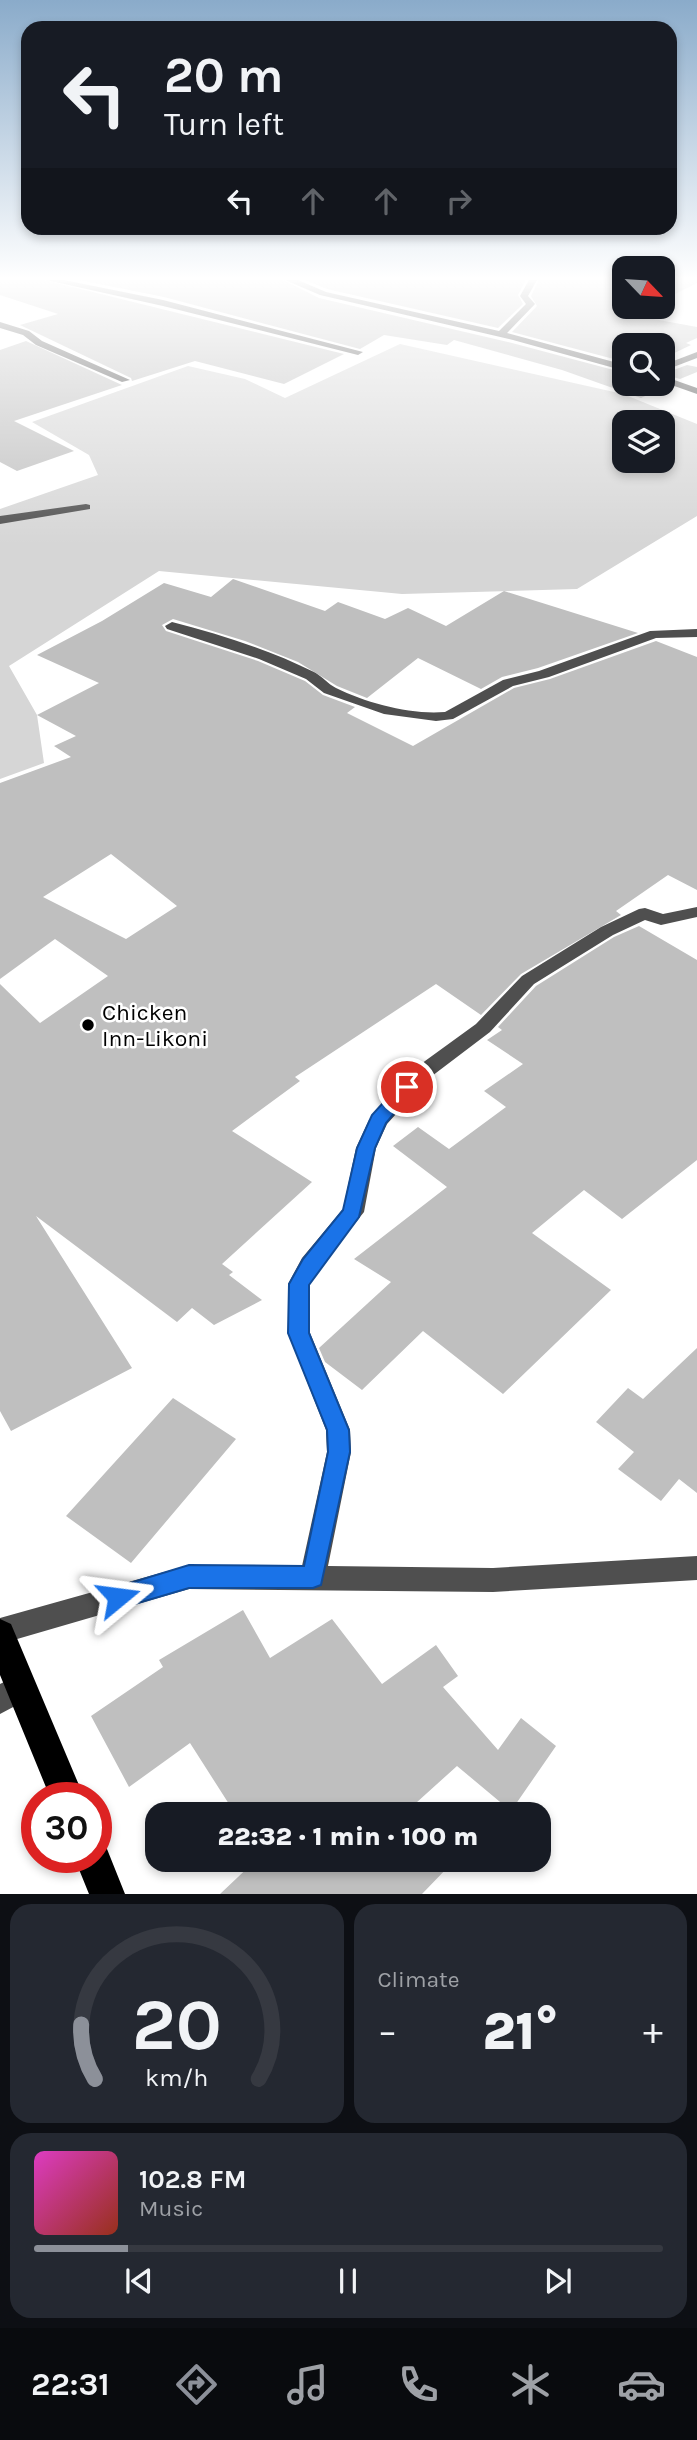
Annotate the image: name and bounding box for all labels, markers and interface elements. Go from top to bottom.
text: 20 m [164,47,284,104]
icon: left [49,49,140,140]
text: Turn left [164,106,284,143]
icon: left [221,182,259,220]
icon: ahead [294,182,332,220]
icon: ahead [367,182,405,220]
icon: right [440,182,478,220]
north arrow [612,256,676,318]
map controls [612,256,675,473]
button: search [612,333,675,396]
button: layers [612,410,675,473]
place label: Chicken Inn-Likoni [102,999,208,1052]
marker: Chicken Inn-Likoni [80,1017,96,1033]
pin [377,1057,437,1117]
icon: arrive [388,1068,426,1106]
position arrow [81,1560,155,1634]
speed limit sign: 30 [21,1782,112,1873]
text: 22:32 · 1 min · 100 m [218,1821,478,1852]
text: Climate [378,1966,460,1993]
text: 20 [132,1983,222,2068]
text: 21° [482,2001,558,2062]
text: − [378,2009,397,2054]
text: + [643,2009,663,2054]
text: km/h [145,2063,208,2092]
text: 102.8 FM [139,2164,246,2195]
text: Music [139,2195,203,2222]
icon: previous [120,2262,158,2300]
icon: pause [329,2262,367,2300]
icon: next [539,2262,577,2300]
icon: directions [172,2360,221,2409]
icon: music [283,2360,332,2409]
icon: phone [394,2360,443,2409]
icon: climate [506,2360,555,2409]
icon: car [617,2360,666,2409]
text: 22:31 [31,2366,110,2403]

